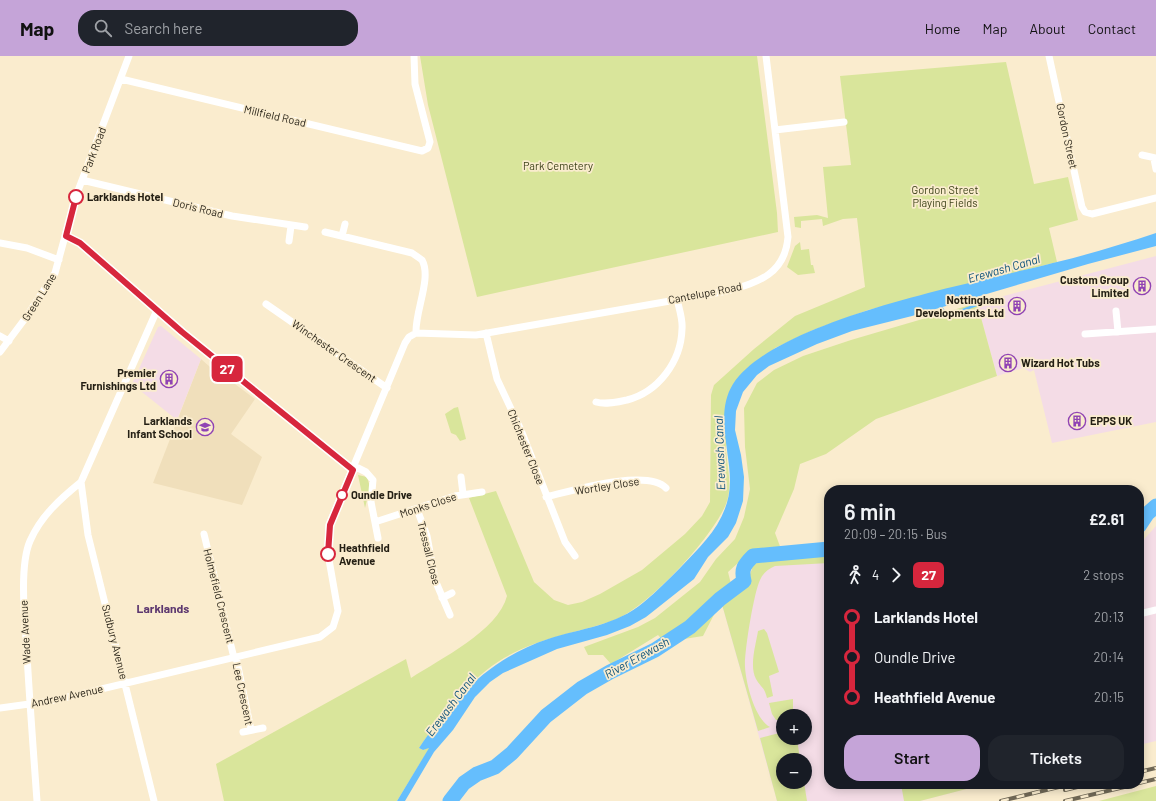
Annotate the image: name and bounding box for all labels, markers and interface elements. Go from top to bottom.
search box [78,10,358,46]
text: Map [20,17,54,40]
icon: search [92,17,114,39]
text: Search here [124,19,202,37]
text: Home [925,20,961,37]
text: Map [983,20,1007,37]
text: About [1029,20,1066,37]
text: Contact [1088,20,1136,37]
street label: Millfield Road [243,102,307,129]
street label: Gordon Street [1054,102,1081,170]
street label: Park Road [79,125,108,175]
park label: Park Cemetery [523,159,593,172]
park label: Gordon Street Playing Fields [912,183,978,209]
marker: Larklands Hotel [68,189,84,205]
place label: Larklands Hotel [87,190,164,203]
street label: Doris Road [172,195,225,220]
water label: Erewash Canal [966,251,1042,285]
street label: Green Lane [19,270,59,323]
place label: Custom Group Limited [1060,273,1129,299]
building icon: Custom Group Limited [1132,276,1152,296]
street label: Cantelupe Road [667,279,743,306]
place label: Nottingham Developments Ltd [916,293,1004,319]
building icon: Nottingham Developments Ltd [1007,296,1027,316]
street label: Winchester Crescent [290,317,379,385]
building icon: Wizard Hot Tubs [998,353,1018,373]
line badge: 27 [209,356,245,382]
place label: Wizard Hot Tubs [1021,356,1100,369]
text: 27 [220,360,234,377]
place label: Premier Furnishings Ltd [81,366,157,392]
building icon: Premier Furnishings Ltd [159,369,179,389]
street label: Chichester Close [505,407,548,487]
building icon: EPPS UK [1067,411,1087,431]
place label: Larklands Infant School [127,414,192,440]
place label: EPPS UK [1090,414,1132,427]
water label: Erewash Canal [711,415,727,491]
school or university icon: Larklands Infant School [195,417,215,437]
street label: Wortley Close [574,474,640,497]
place label: Oundle Drive [351,488,412,501]
marker: Oundle Drive [336,489,348,501]
street label: Monks Close [398,489,458,520]
text: 6 min [844,498,896,524]
text: £2.61 [1089,510,1124,528]
street label: Tressall Close [415,520,444,586]
text: 20:09 – 20:15 · Bus [844,526,947,542]
place label: Heathfield Avenue [339,541,390,567]
marker: Heathfield Avenue [320,546,336,562]
street label: Holmefield Crescent [201,547,238,645]
icon: walk [844,564,866,586]
icon: forward [885,564,907,586]
text: 27 [921,566,936,583]
text: 4 [872,567,879,583]
text: 2 stops [1083,567,1124,583]
street label: Wade Avenue [16,600,33,664]
district label: Larklands [137,601,189,615]
street label: Sudbury Avenue [100,603,131,681]
text: Larklands Hotel [874,608,978,626]
text: 20:13 [1094,609,1124,625]
water label: River Erewash [602,634,671,681]
text: Oundle Drive [874,648,955,666]
text: 20:14 [1094,649,1124,665]
street label: Lee Crescent [231,662,256,726]
water label: Erewash Canal [422,670,478,738]
street label: Andrew Avenue [30,682,104,709]
text: Heathfield Avenue [874,688,996,706]
text: 20:15 [1094,689,1124,705]
map controls [776,709,812,789]
button: + [776,709,812,745]
button: Start [844,735,980,781]
button: Tickets [988,735,1124,781]
button: − [776,753,812,789]

